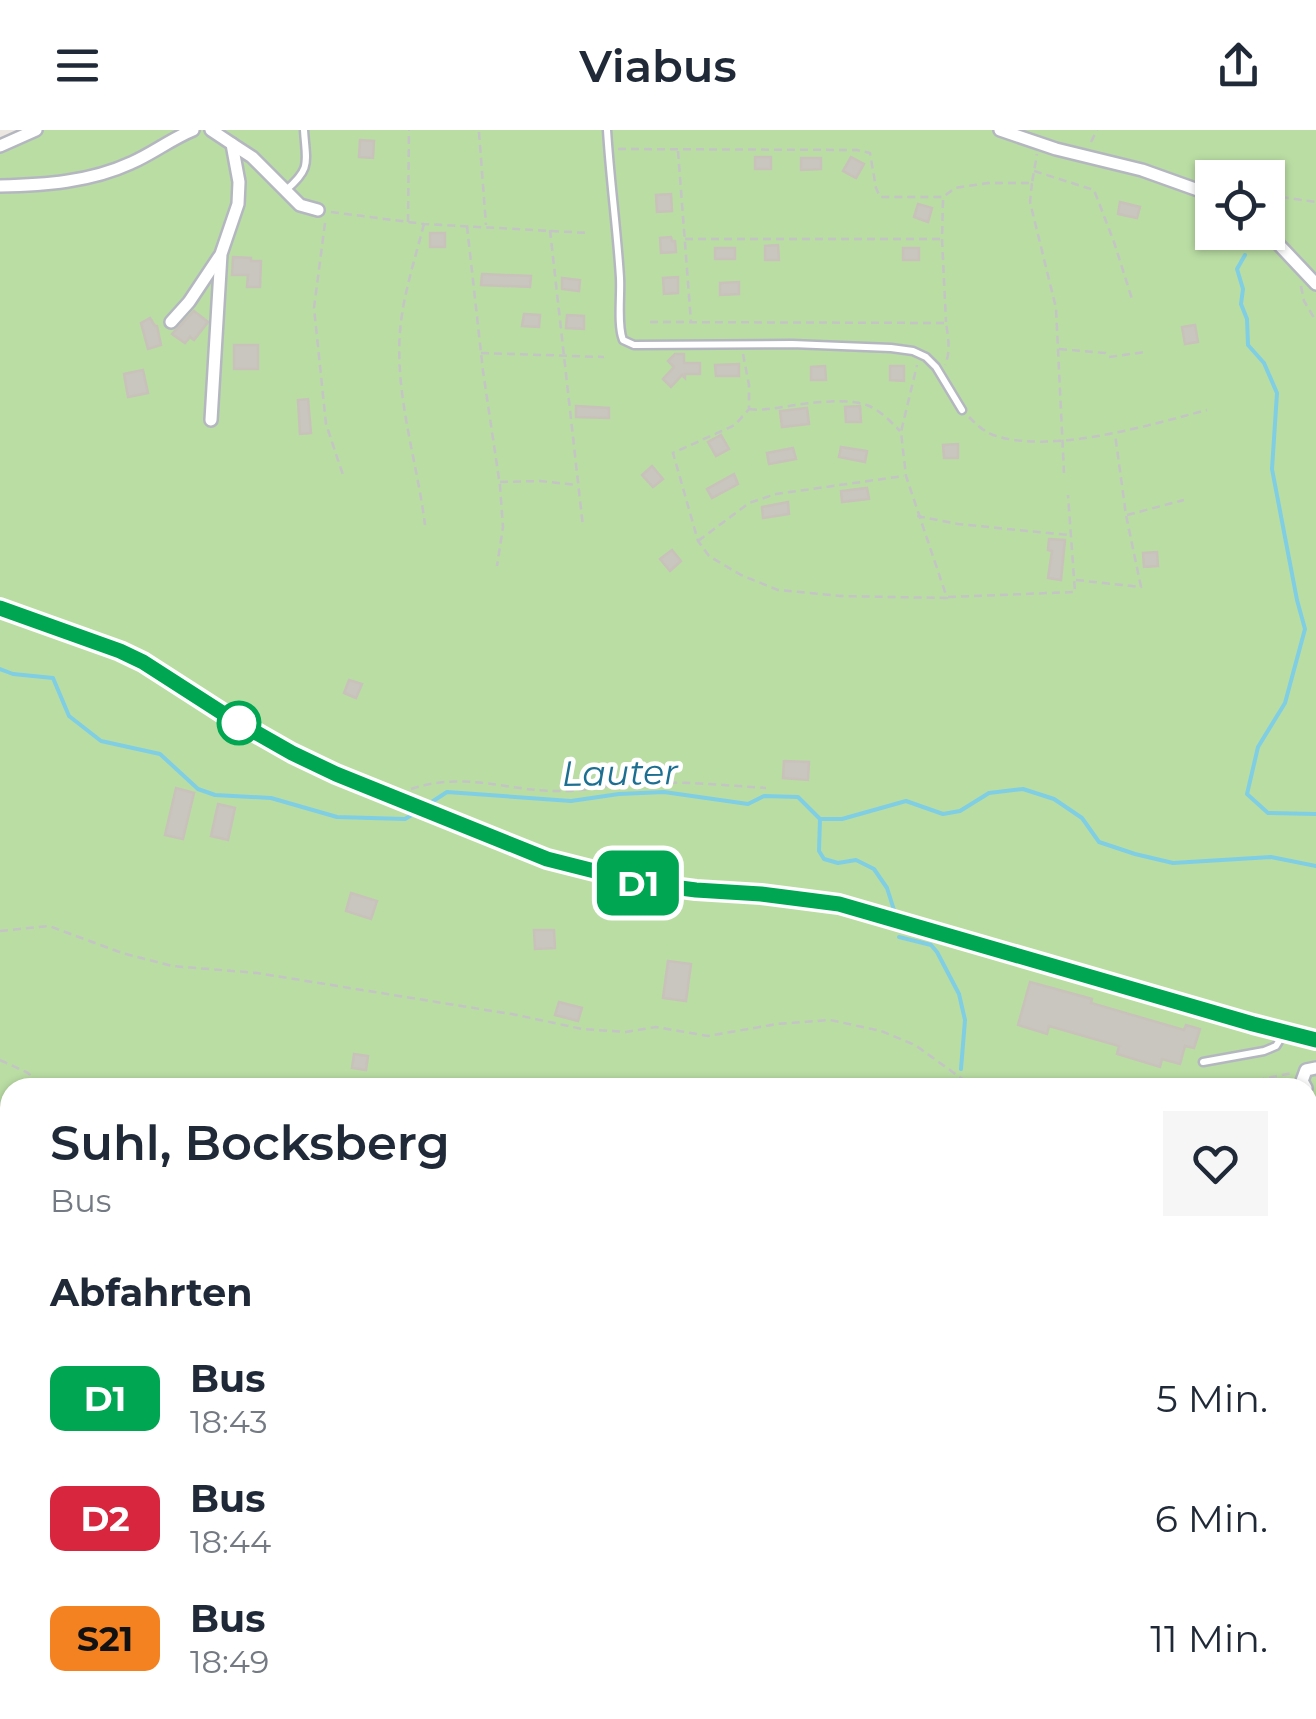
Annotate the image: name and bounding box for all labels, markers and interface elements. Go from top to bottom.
icon: menu [50,38,105,93]
text: Viabus [579,38,737,93]
icon: share [1211,38,1266,93]
map controls [1195,160,1285,250]
button: locate [1195,160,1285,250]
unlabelled marker [218,702,260,744]
water label: Lauter [561,750,679,795]
line badge: D1 [593,850,683,916]
text: D1 [617,862,659,905]
button: heart [1163,1111,1268,1216]
text: Suhl, Bocksberg [50,1114,450,1172]
text: Bus [50,1181,111,1220]
text: Abfahrten [50,1269,252,1316]
text: Bus [190,1355,265,1402]
text: 5 Min. [1156,1375,1268,1422]
text: D1 [84,1377,126,1420]
text: 18:43 [190,1402,267,1441]
text: Bus [190,1475,265,1522]
text: 6 Min. [1155,1495,1268,1542]
text: D2 [80,1497,130,1540]
text: 18:44 [190,1522,271,1561]
text: Bus [190,1595,265,1642]
text: 11 Min. [1150,1615,1268,1662]
text: S21 [77,1617,133,1660]
text: 18:49 [190,1642,269,1681]

